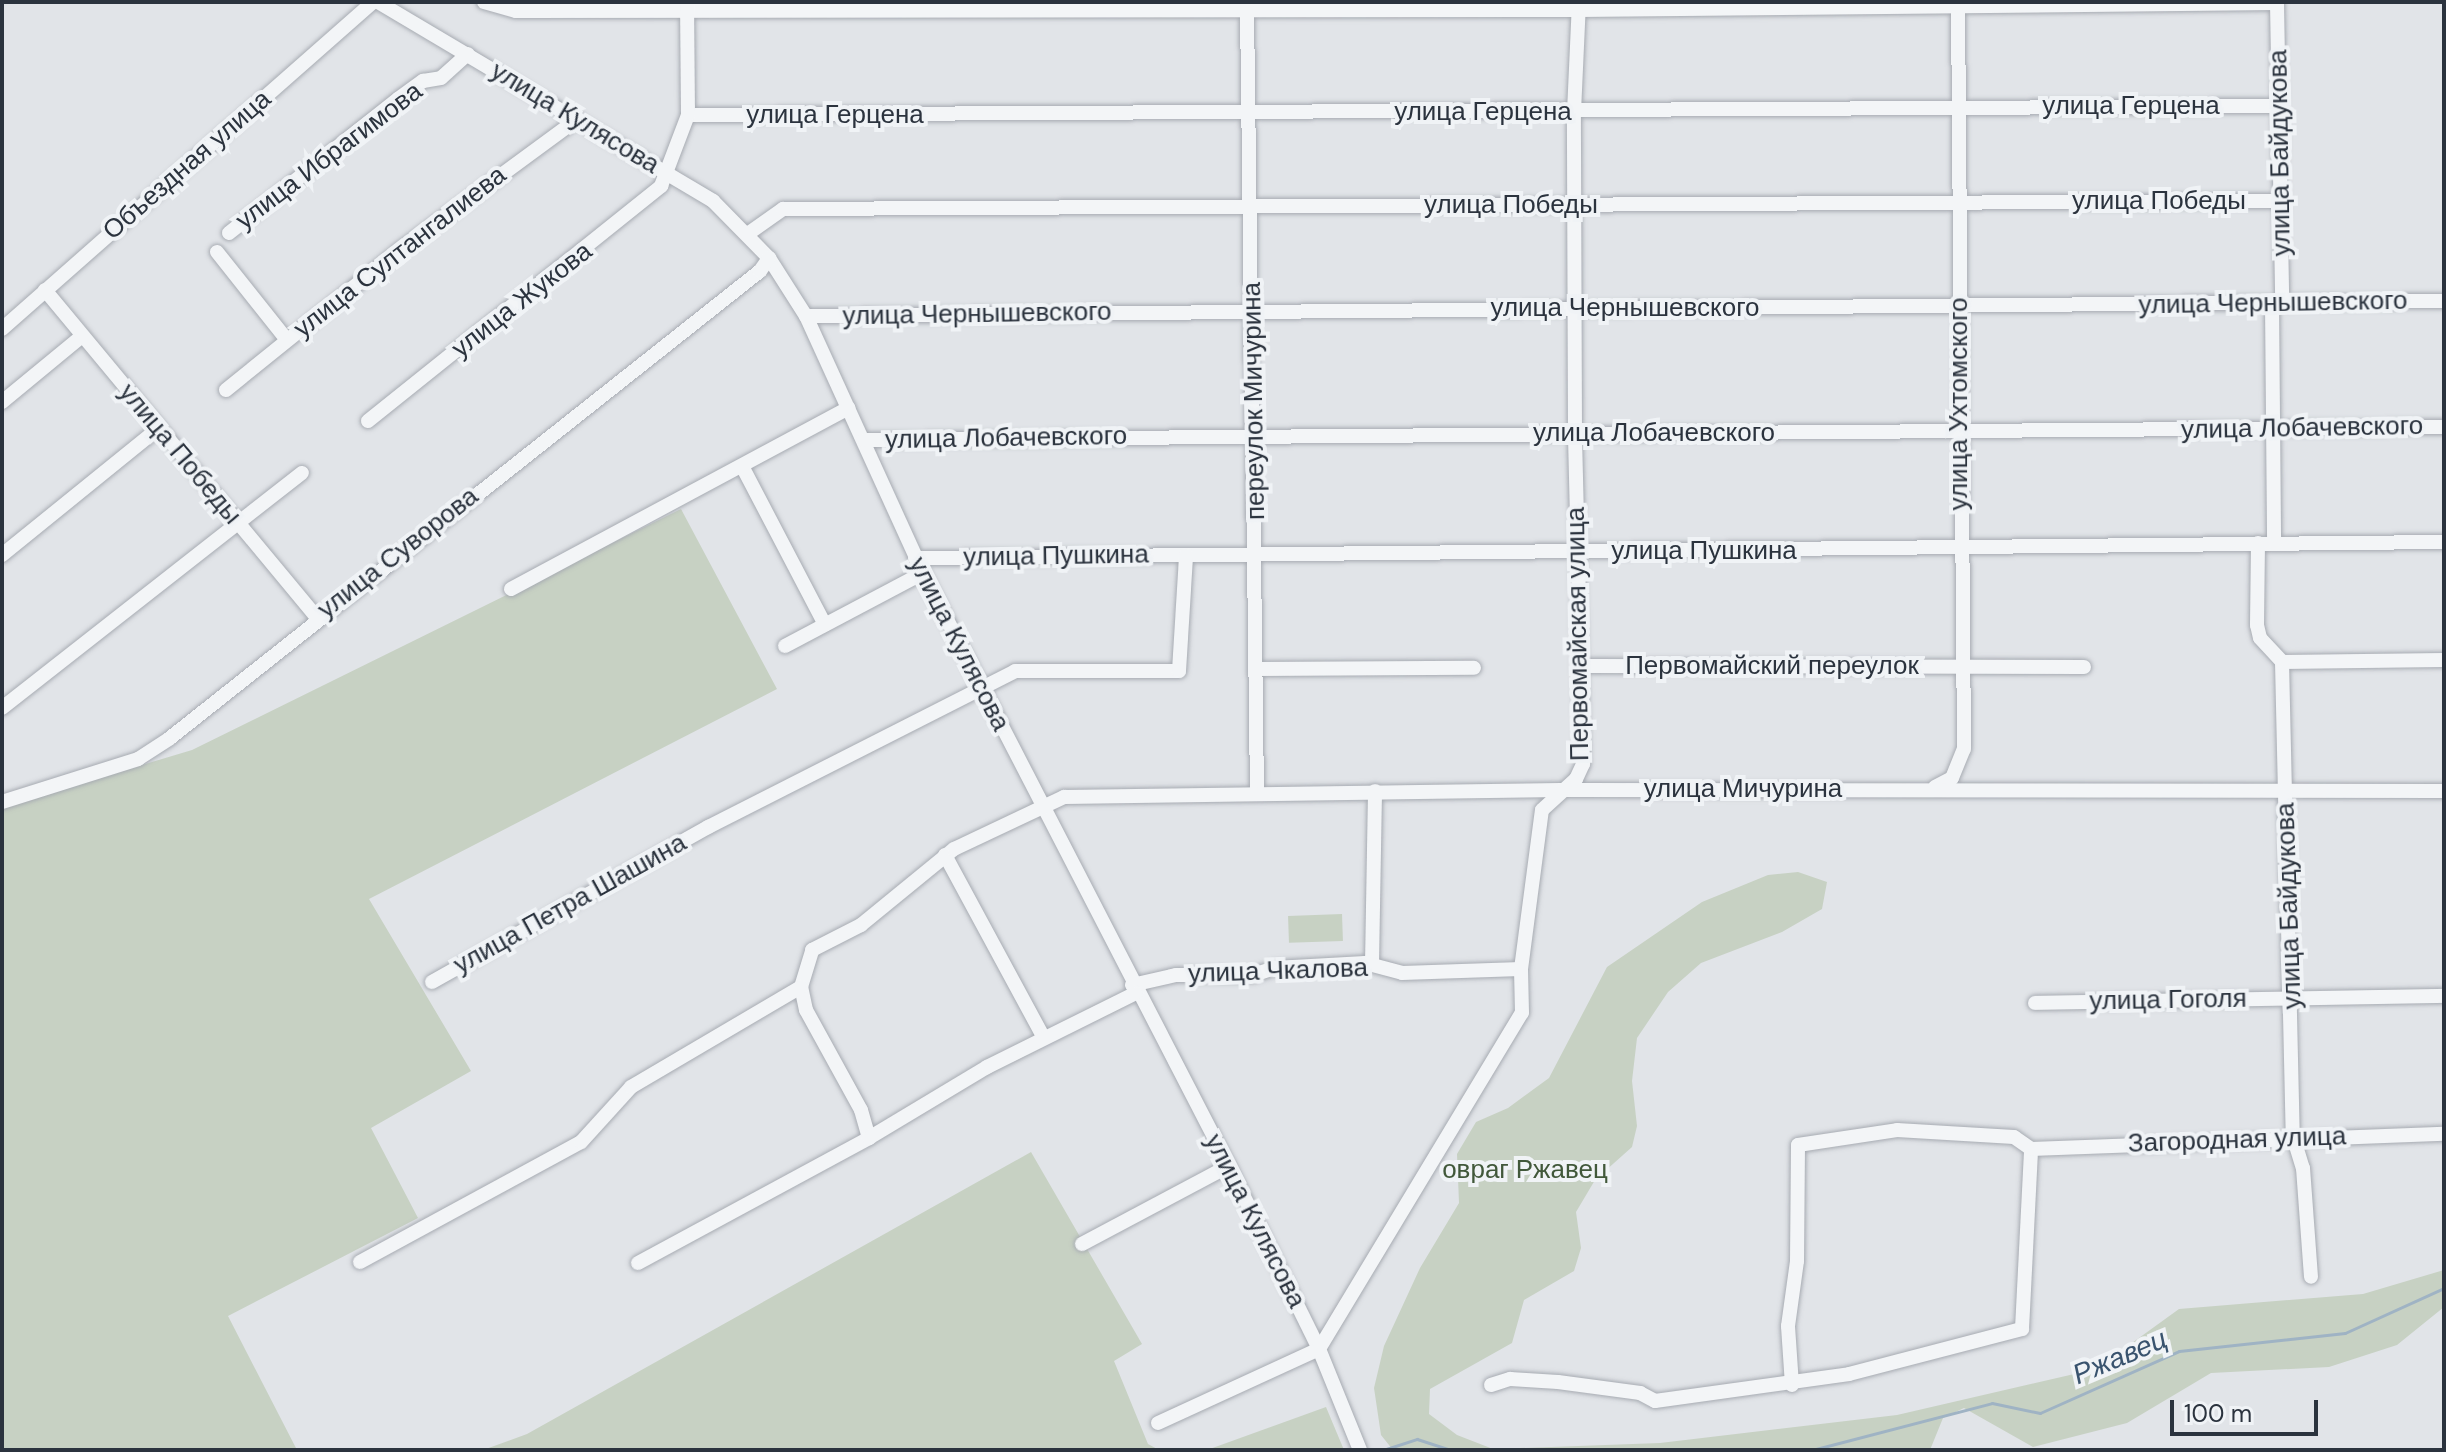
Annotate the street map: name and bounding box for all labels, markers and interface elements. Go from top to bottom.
street label: улица Байдукова [2263,49,2297,257]
street label: улица Кулясова [485,55,665,181]
street label: улица Ибрагимова [230,76,428,236]
street label: Объездная улица [97,84,277,246]
street label: улица Герцена [2042,90,2220,122]
street label: улица Герцена [1394,96,1572,128]
street label: улица Герцена [746,99,924,131]
street label: улица Султангалиева [288,159,512,345]
street label: улица Победы [2072,185,2246,217]
street label: улица Победы [1424,189,1598,221]
street label: улица Жукова [446,236,598,364]
street label: переулок Мичурина [1236,282,1272,520]
street label: улица Чернышевского [2138,285,2408,321]
street label: улица Чернышевского [1490,292,1760,324]
street label: улица Чернышевского [842,296,1112,332]
street label: улица Ухтомского [1943,298,1975,510]
street label: улица Победы [112,377,248,531]
street label: улица Лобачевского [2181,410,2423,446]
street label: улица Лобачевского [1533,417,1775,449]
street label: улица Лобачевского [885,420,1127,456]
street label: улица Суворова [312,481,484,625]
street label: Первомайская улица [1560,507,1596,761]
street label: улица Пушкина [1611,535,1797,567]
street label: улица Пушкина [963,539,1149,573]
street label: улица Кулясова [902,552,1016,736]
street label: Первомайский переулок [1625,650,1919,682]
street label: улица Мичурина [1644,773,1842,805]
street label: улица Байдукова [2270,802,2308,1010]
street label: улица Петра Шашина [448,827,692,981]
street label: улица Чкалова [1187,952,1369,990]
street label: улица Гоголя [2089,983,2247,1017]
street label: Загородная улица [2127,1121,2347,1159]
street label: улица Кулясова [1198,1129,1312,1313]
park label: овраг Ржавец [1442,1154,1608,1186]
water label: Ржавец [2068,1322,2172,1392]
scale bar [2174,1384,2322,1434]
text: 100 m [2184,1398,2252,1429]

